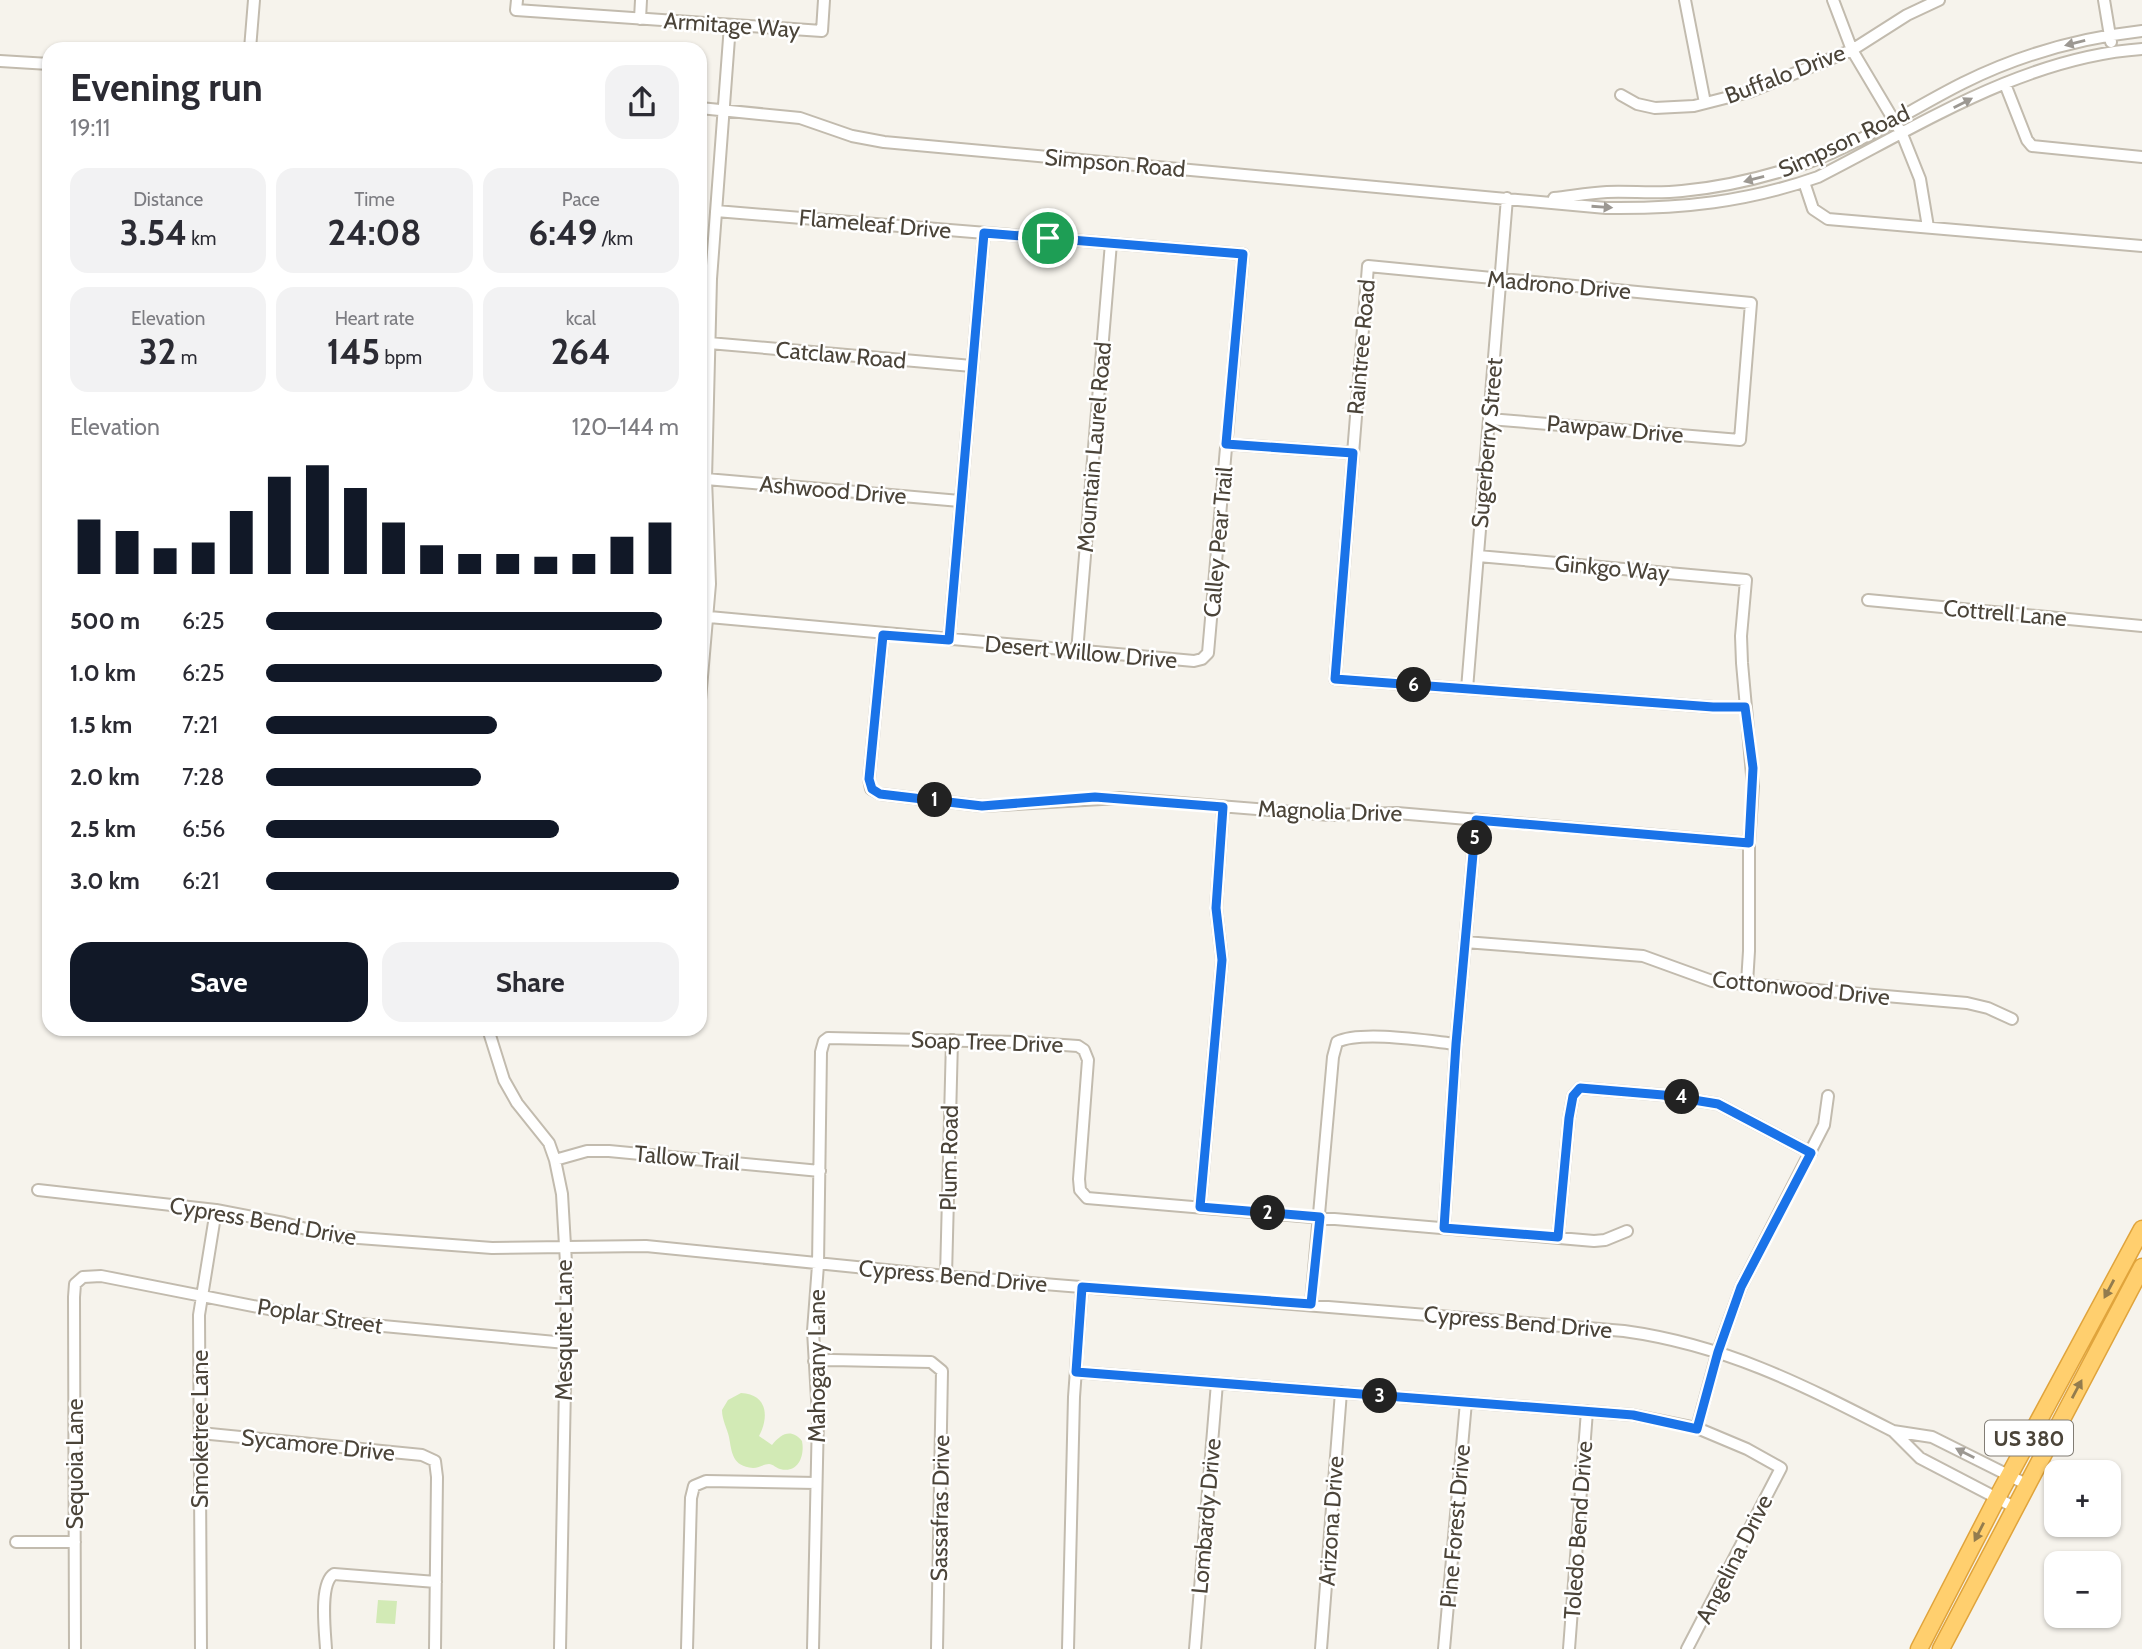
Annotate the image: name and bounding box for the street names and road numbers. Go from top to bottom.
street label: Armitage Way [663,6,802,44]
street label: Buffalo Drive [1721,38,1849,110]
street label: Simpson Road [1774,98,1914,184]
street label: Simpson Road [1043,143,1187,183]
street label: Flameleaf Drive [798,203,953,245]
street label: Madrono Drive [1486,265,1632,305]
street label: Raintree Road [1341,278,1381,416]
street label: Catclaw Road [775,335,907,375]
street label: Mountain Laurel Road [1071,341,1117,553]
street label: Sugerberry Street [1466,356,1508,529]
street label: Pawpaw Drive [1545,409,1685,449]
street label: Calley Pear Trail [1197,465,1239,619]
street label: Ashwood Drive [758,470,908,510]
street label: Ginkgo Way [1553,549,1671,587]
street label: Cottrell Lane [1942,594,2068,632]
street label: Desert Willow Drive [984,630,1179,674]
street label: Magnolia Drive [1257,794,1403,828]
street label: Cottonwood Drive [1711,965,1891,1011]
street label: Soap Tree Drive [910,1025,1064,1059]
street label: Plum Road [934,1105,964,1211]
street label: Tallow Trail [633,1139,741,1177]
street label: Cypress Bend Drive [167,1191,359,1251]
street label: Cypress Bend Drive [857,1254,1049,1298]
street label: Mesquite Lane [550,1259,578,1401]
street label: Mahogany Lane [803,1289,831,1443]
street label: Poplar Street [255,1292,385,1340]
street label: Cypress Bend Drive [1422,1300,1614,1344]
street label: Smoketree Lane [186,1350,214,1508]
street label: Sequoia Lane [61,1398,89,1530]
road number: US 380 [1985,1420,2073,1456]
street label: Sycamore Drive [240,1423,396,1467]
street label: Sassafras Drive [925,1434,955,1581]
street label: Lombardy Drive [1185,1437,1227,1595]
street label: Toledo Bend Drive [1558,1440,1598,1620]
street label: Pine Forest Drive [1434,1443,1476,1609]
street label: Arizona Drive [1312,1455,1350,1587]
street label: Angelina Drive [1689,1490,1779,1628]

